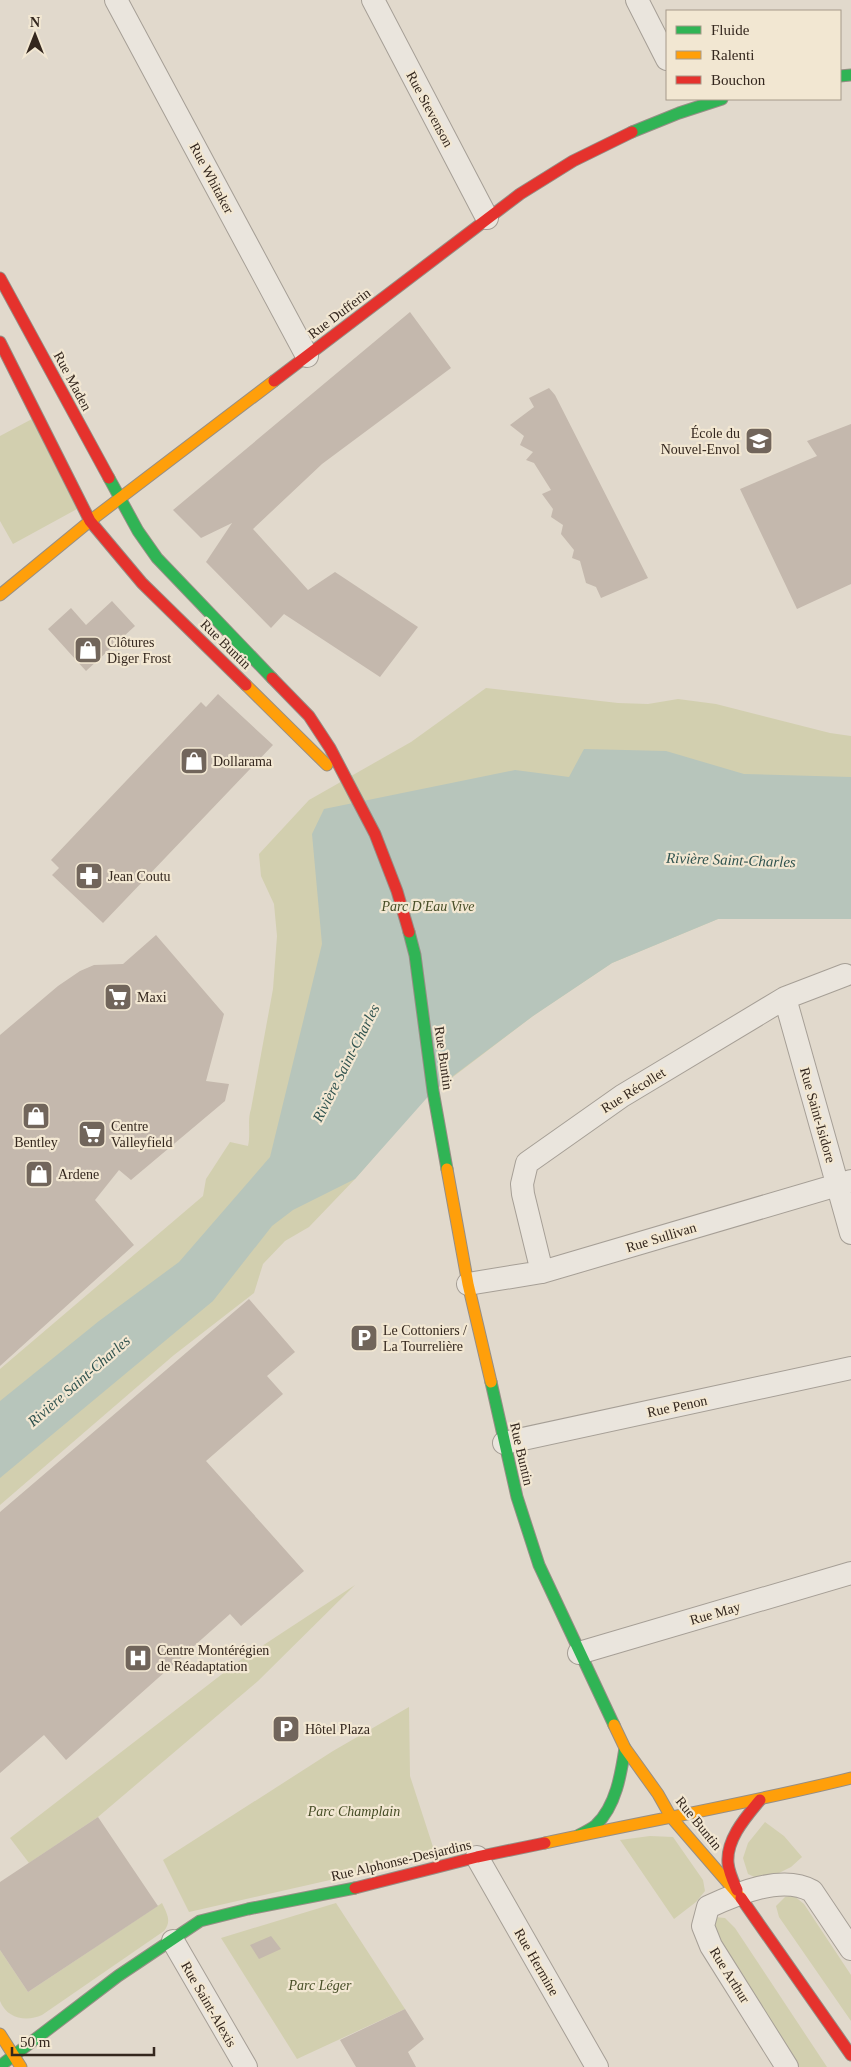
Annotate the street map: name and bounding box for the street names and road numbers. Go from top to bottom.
street label: Rue Stevenson [403,69,456,150]
street label: Rue Whitaker [187,140,237,216]
street label: Rue Dufferin [305,285,373,342]
street label: Rue Maden [51,349,94,413]
street label: Rue Buntin [197,617,254,672]
street label: Rue Buntin [432,1025,455,1091]
street label: Rue Récollet [598,1065,668,1116]
street label: Rue Saint-Isidore [797,1066,838,1164]
street label: Rue Sullivan [624,1220,698,1255]
street label: Rue Penon [646,1393,709,1420]
street label: Rue Buntin [507,1421,536,1487]
street label: Rue May [688,1599,742,1628]
street label: Rue Buntin [673,1794,725,1853]
street label: Rue Alphonse-Desjardins [330,1837,473,1884]
street label: Rue Hermine [511,1926,562,1998]
street label: Rue Arthur [707,1945,753,2006]
street label: Rue Saint-Alexis [178,1959,239,2050]

